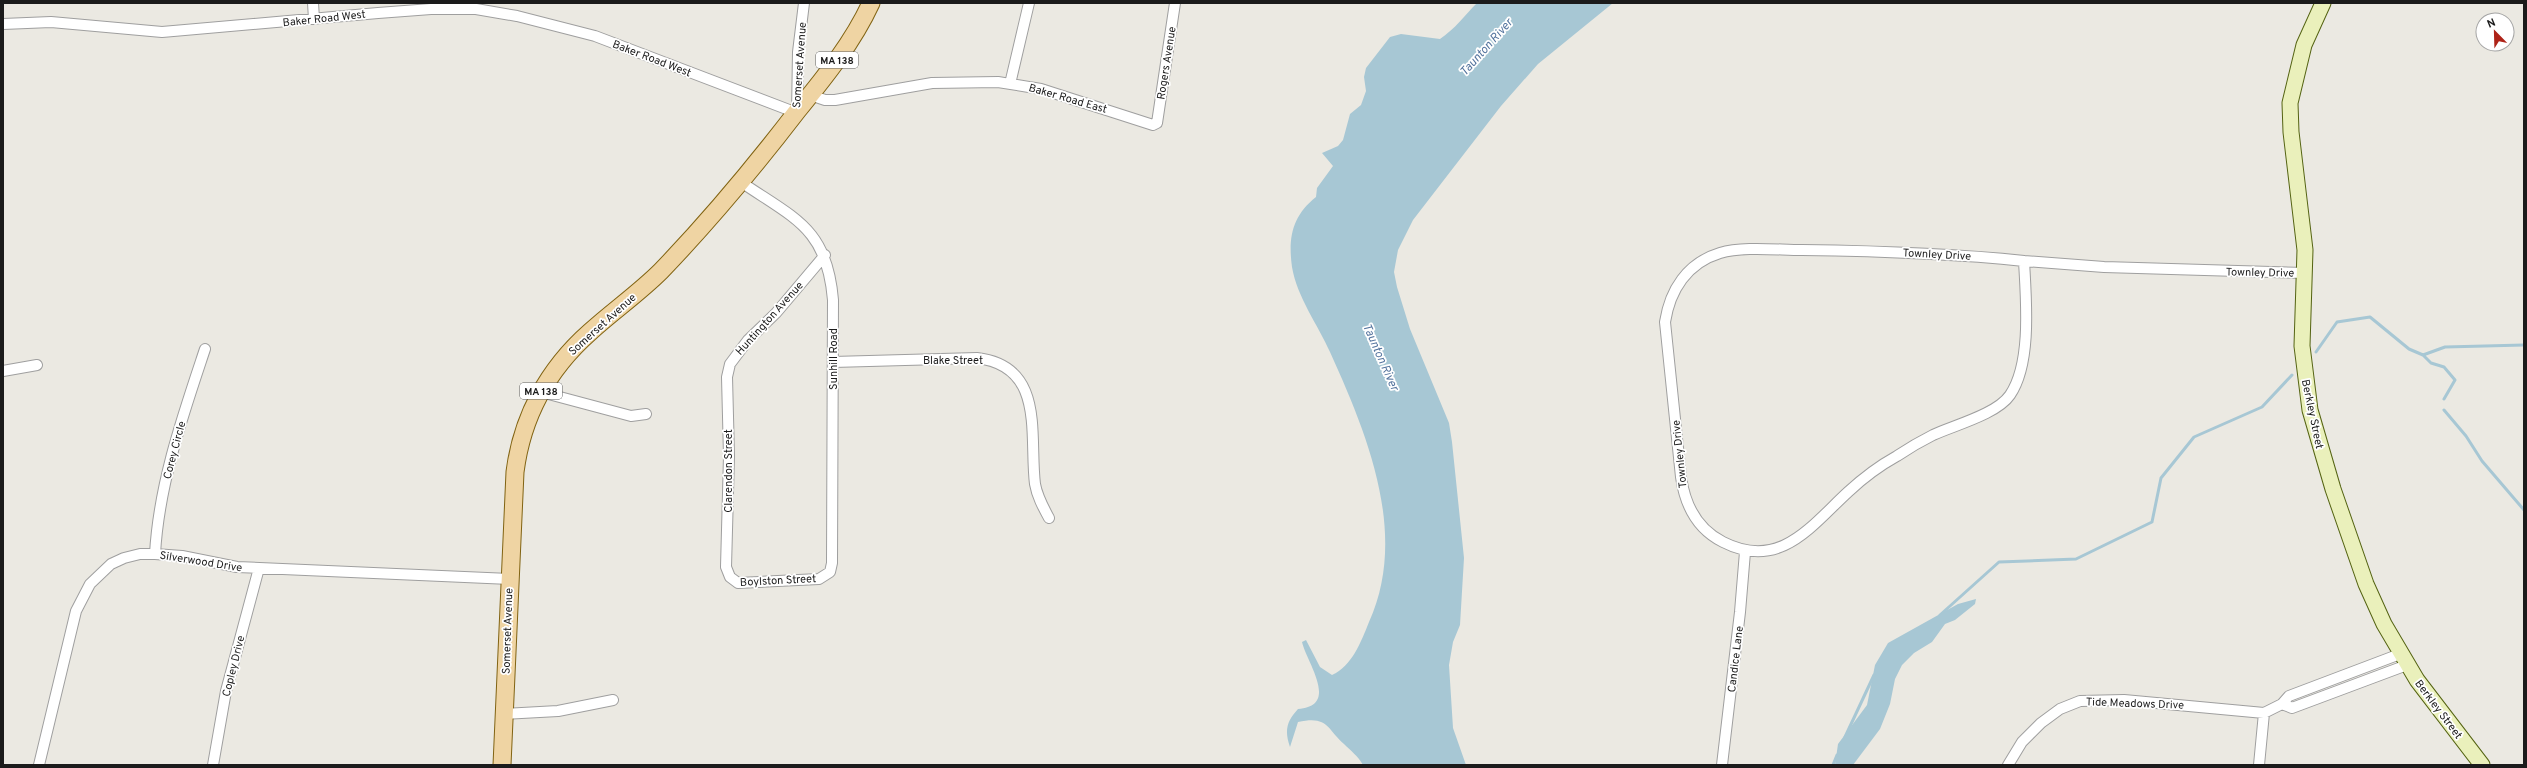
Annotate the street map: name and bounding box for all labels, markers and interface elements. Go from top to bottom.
street label: Baker Road West [282,8,366,30]
north arrow [2475,12,2515,52]
water label: Taunton River [1457,15,1518,80]
text: N [2485,16,2498,32]
street label: Somerset Avenue [790,22,810,109]
street label: Rogers Avenue [1154,26,1180,101]
street label: Baker Road West [610,37,693,80]
road number: MA 138 [816,52,858,68]
street label: Baker Road East [1027,81,1109,117]
street label: Townley Drive [1902,246,1972,264]
street label: Townley Drive [2226,265,2294,281]
street label: Huntington Avenue [733,279,807,358]
street label: Somerset Avenue [566,291,639,359]
water label: Taunton River [1358,321,1403,395]
street label: Sunhill Road [827,328,841,390]
street label: Blake Street [923,354,983,368]
street label: Berkley Street [2298,378,2326,450]
road number: MA 138 [520,383,562,399]
street label: Townley Drive [1669,419,1691,489]
street label: Corey Circle [160,420,189,481]
street label: Clarendon Street [722,429,736,513]
street label: Silverwood Drive [159,549,243,575]
street label: Boylston Street [740,572,817,590]
street label: Somerset Avenue [500,588,517,674]
street label: Candice Lane [1725,625,1747,693]
street label: Copley Drive [220,634,248,698]
street label: Berkley Street [2411,677,2465,742]
street label: Tide Meadows Drive [2086,695,2184,713]

